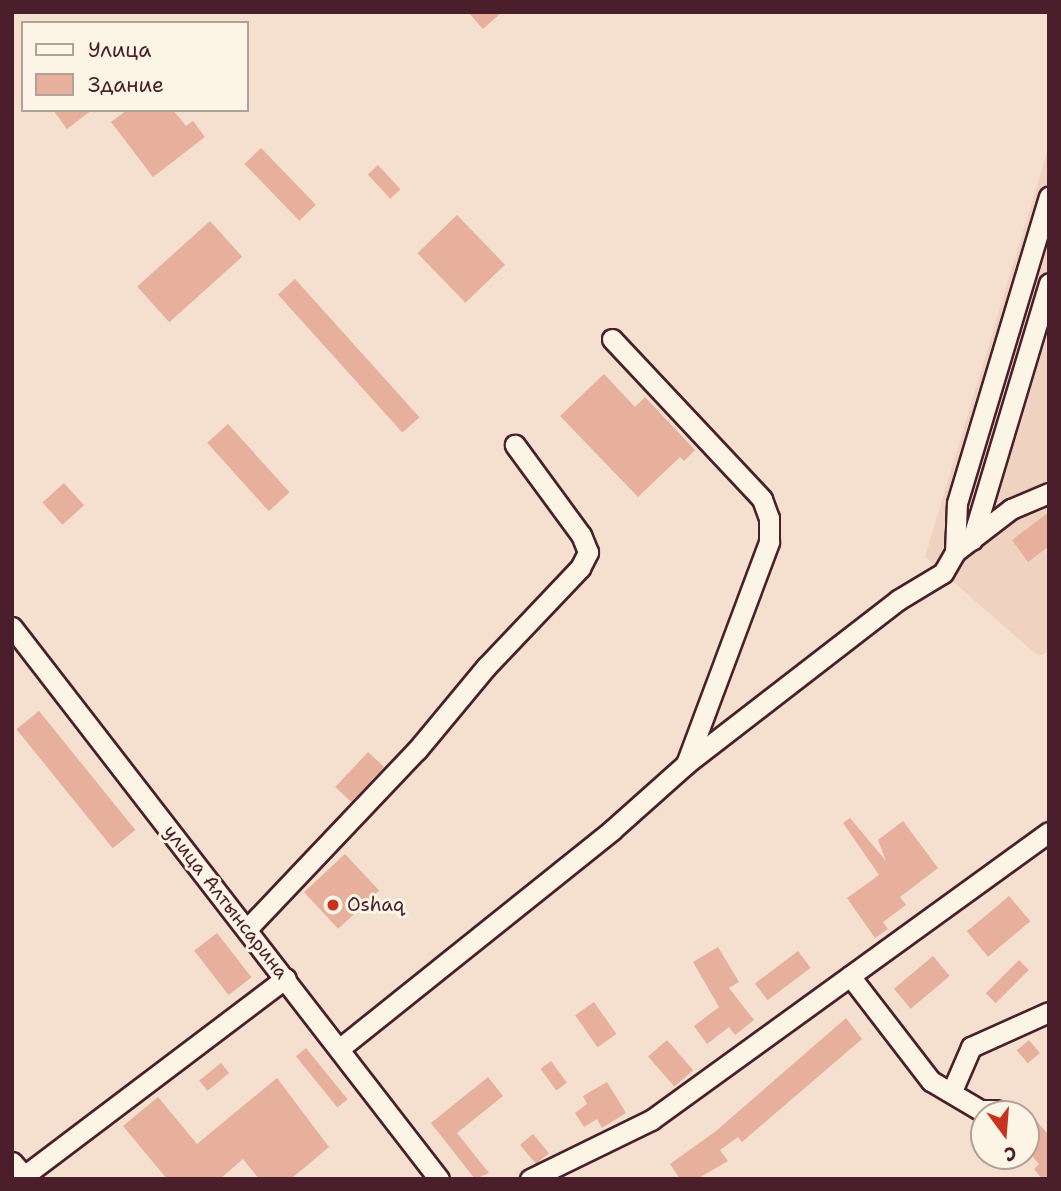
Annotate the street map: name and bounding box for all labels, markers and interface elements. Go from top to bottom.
legend [21,21,248,112]
text: Улица [88,36,151,64]
text: Здание [88,71,164,99]
street label: улица Алтынсарина [159,821,293,983]
place label: Oshaq [347,894,404,916]
marker: Oshaq [325,897,341,913]
north arrow [970,1100,1040,1170]
text: С [1001,1140,1019,1167]

